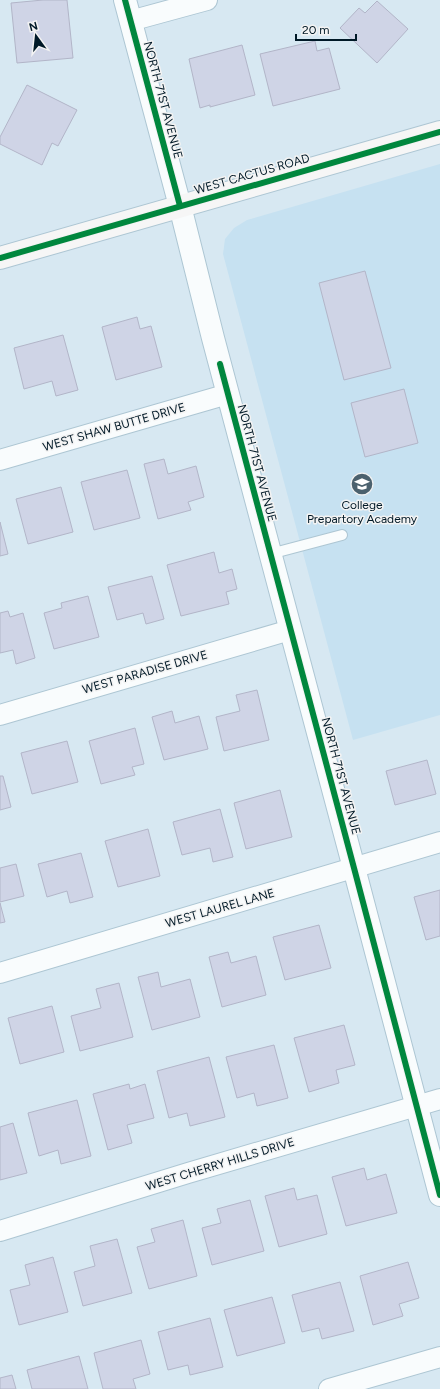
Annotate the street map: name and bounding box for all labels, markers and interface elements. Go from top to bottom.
north arrow [16,16,56,56]
scale bar [296,16,356,42]
text: N [28,19,39,34]
text: 20 m [302,23,330,37]
street label: NORTH 71ST AVENUE [141,40,185,160]
street label: WEST CACTUS ROAD [193,151,311,197]
street label: WEST SHAW BUTTE DRIVE [41,400,187,454]
street label: NORTH 71ST AVENUE [235,403,279,523]
school or university icon: College Prepartory Academy [349,471,375,497]
place label: College Prepartory Academy [307,498,418,526]
street label: WEST PARADISE DRIVE [81,647,209,697]
street label: NORTH 71ST AVENUE [319,716,363,836]
street label: WEST LAUREL LANE [164,886,276,930]
street label: WEST CHERRY HILLS DRIVE [144,1135,296,1193]

